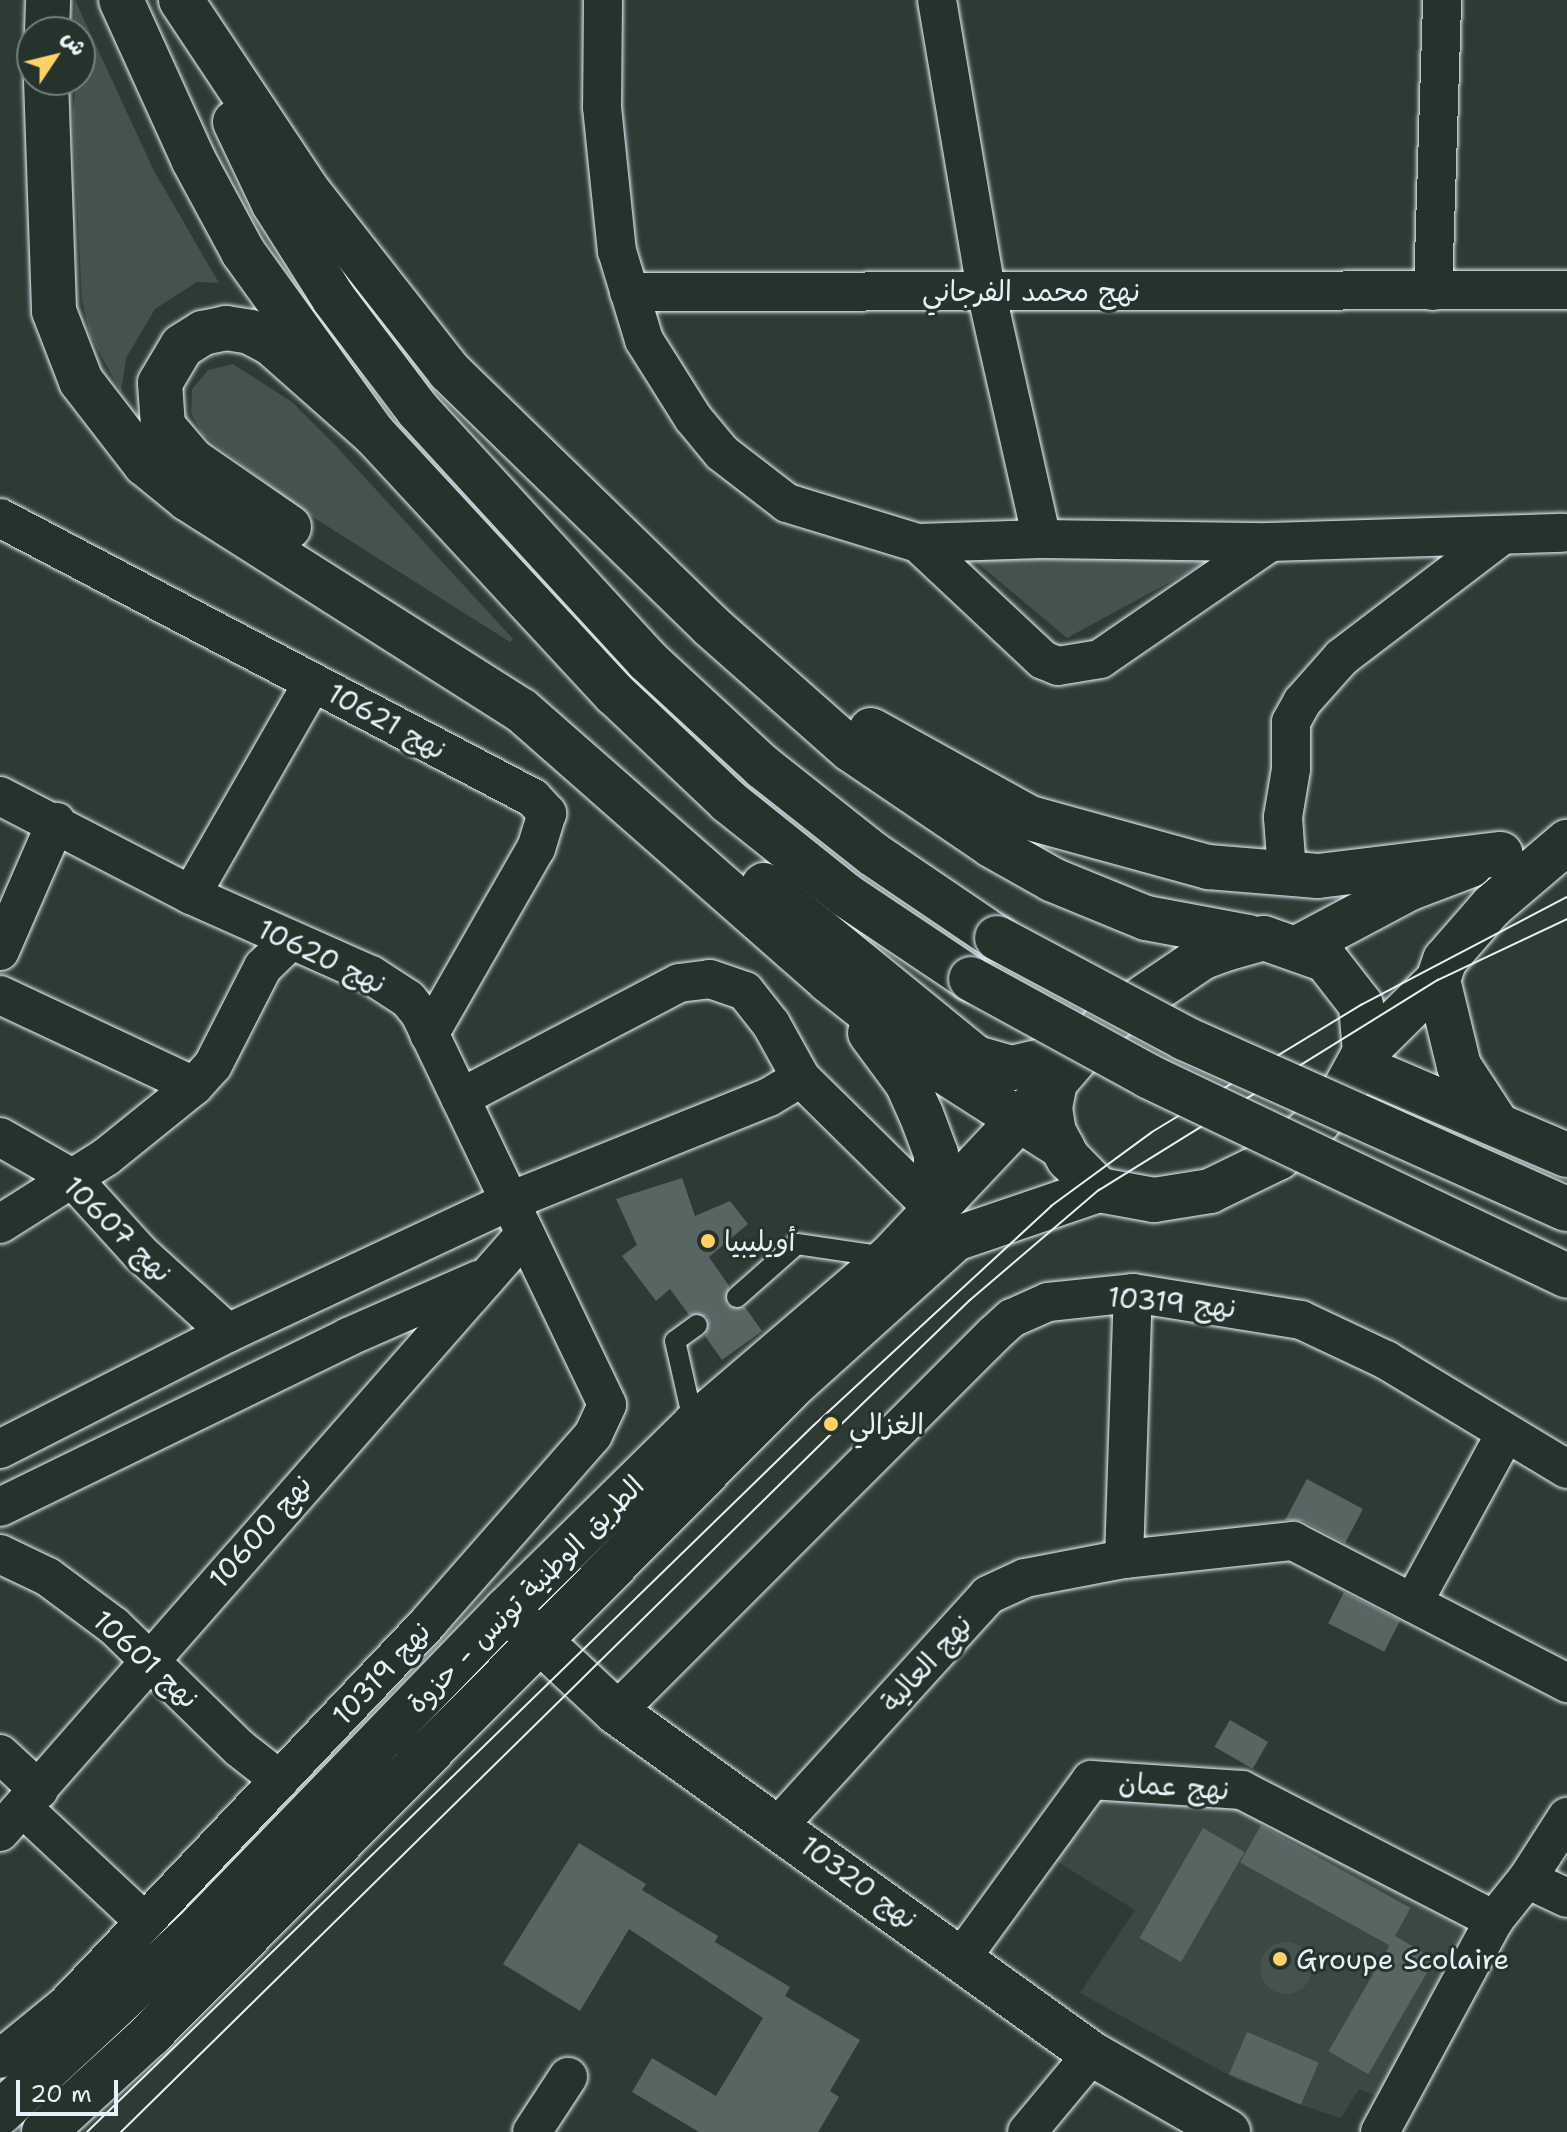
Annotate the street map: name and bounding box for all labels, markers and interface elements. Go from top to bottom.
north arrow [16,16,96,96]
text: ش [56,25,93,61]
street label: نهج محمد الفرجاني [922,274,1140,308]
street label: نهج 10621 [322,676,452,766]
street label: نهج 10620 [253,912,391,1000]
street label: نهج 10607 [57,1169,179,1289]
place label: أويليبيا [724,1224,795,1258]
marker: أويليبيا [699,1232,717,1250]
street label: نهج 10319 [1106,1280,1238,1324]
place label: الغزالي [849,1407,924,1441]
marker: الغزالي [820,1413,842,1435]
street label: نهج 10600 [202,1468,318,1594]
street label: الطريق الوطنية تونس - حزوة [399,1468,651,1720]
street label: نهج 10601 [86,1603,206,1715]
street label: نهج العالية [874,1607,978,1719]
street label: نهج 10319 [325,1615,437,1731]
street label: نهج عمان [1118,1765,1230,1807]
street label: نهج 10320 [794,1828,924,1936]
place label: Groupe Scolaire [1296,1942,1509,1976]
marker: Groupe Scolaire [1271,1950,1289,1968]
scale bar [20,2064,122,2114]
text: 20 m [30,2078,92,2110]

